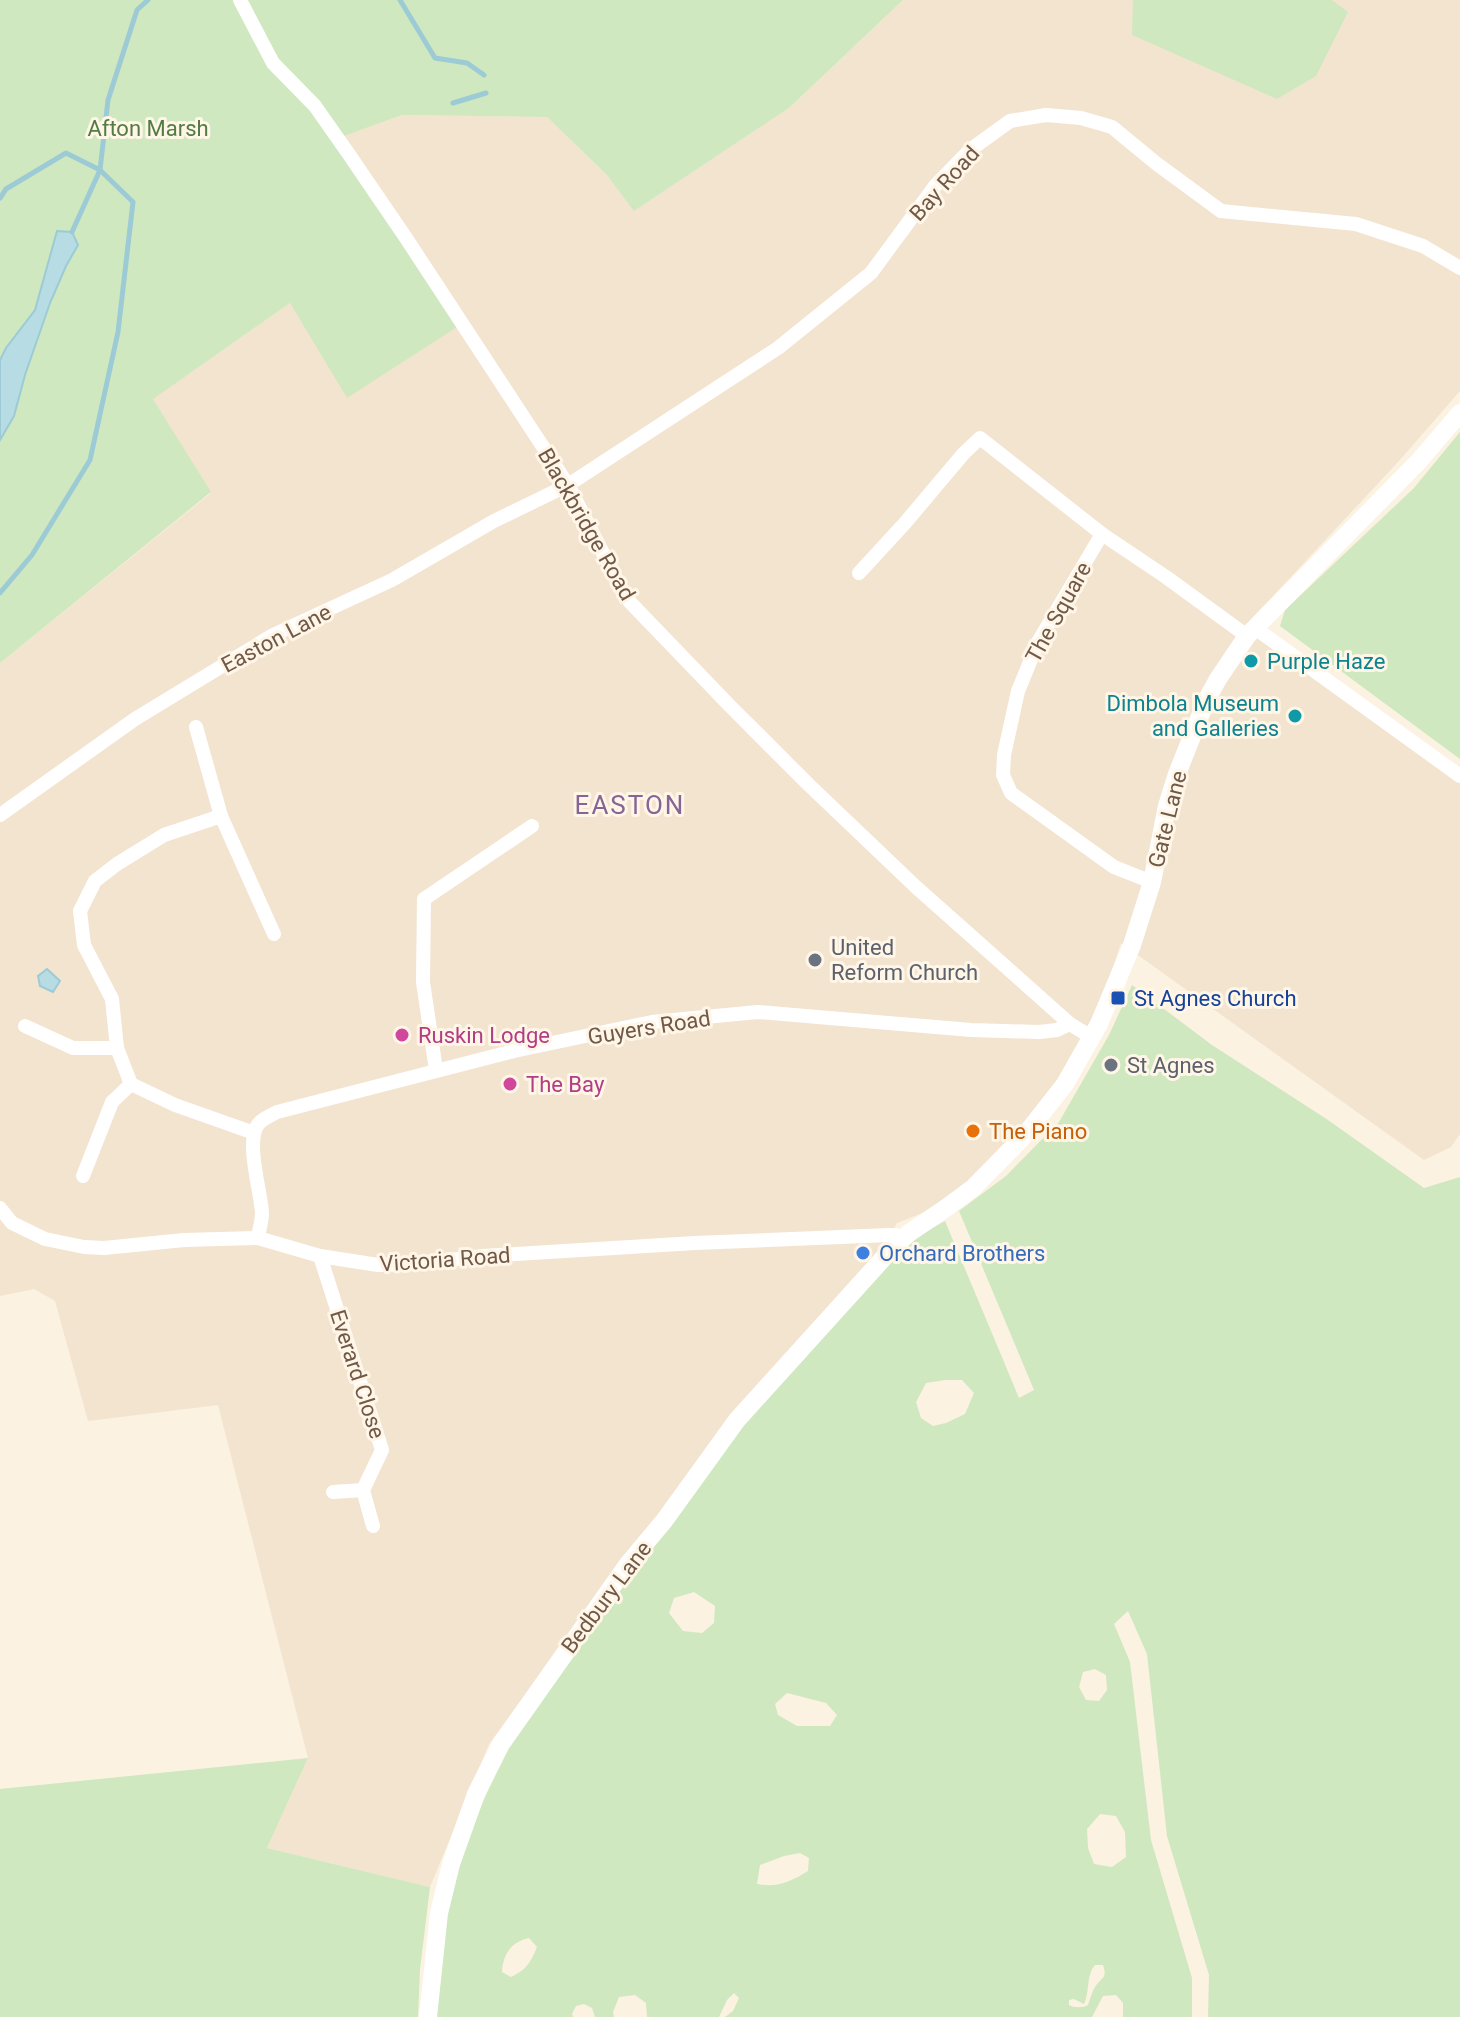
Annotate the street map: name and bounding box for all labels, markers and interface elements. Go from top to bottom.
park label: Afton Marsh [87,116,209,141]
street label: Bay Road [904,141,984,226]
street label: Blackbridge Road [533,444,640,605]
street label: The Square [1021,558,1096,667]
street label: Easton Lane [217,599,335,678]
place label: Purple Haze [1267,649,1385,674]
marker: Purple Haze [1242,652,1260,670]
place label: Dimbola Museum and Galleries [1106,691,1279,741]
marker: Dimbola Museum and Galleries [1286,707,1304,725]
street label: Gate Lane [1143,768,1192,870]
district label: EASTON [575,790,685,820]
place label: United Reform Church [831,935,978,985]
marker: United Reform Church [806,951,824,969]
place label: St Agnes Church [1134,986,1297,1011]
marker: St Agnes Church [1109,989,1127,1007]
street label: Guyers Road [586,1005,712,1050]
place label: Ruskin Lodge [418,1023,550,1048]
marker: Ruskin Lodge [393,1026,411,1044]
place label: St Agnes [1127,1053,1215,1078]
marker: St Agnes [1102,1056,1120,1074]
place label: The Bay [526,1072,605,1097]
marker: The Bay [501,1075,519,1093]
place label: The Piano [989,1119,1087,1144]
marker: The Piano [964,1122,982,1140]
place label: Orchard Brothers [879,1241,1045,1266]
street label: Victoria Road [379,1242,511,1277]
marker: Orchard Brothers [854,1244,872,1262]
street label: Everard Close [325,1307,390,1442]
street label: Bedbury Lane [556,1537,657,1658]

